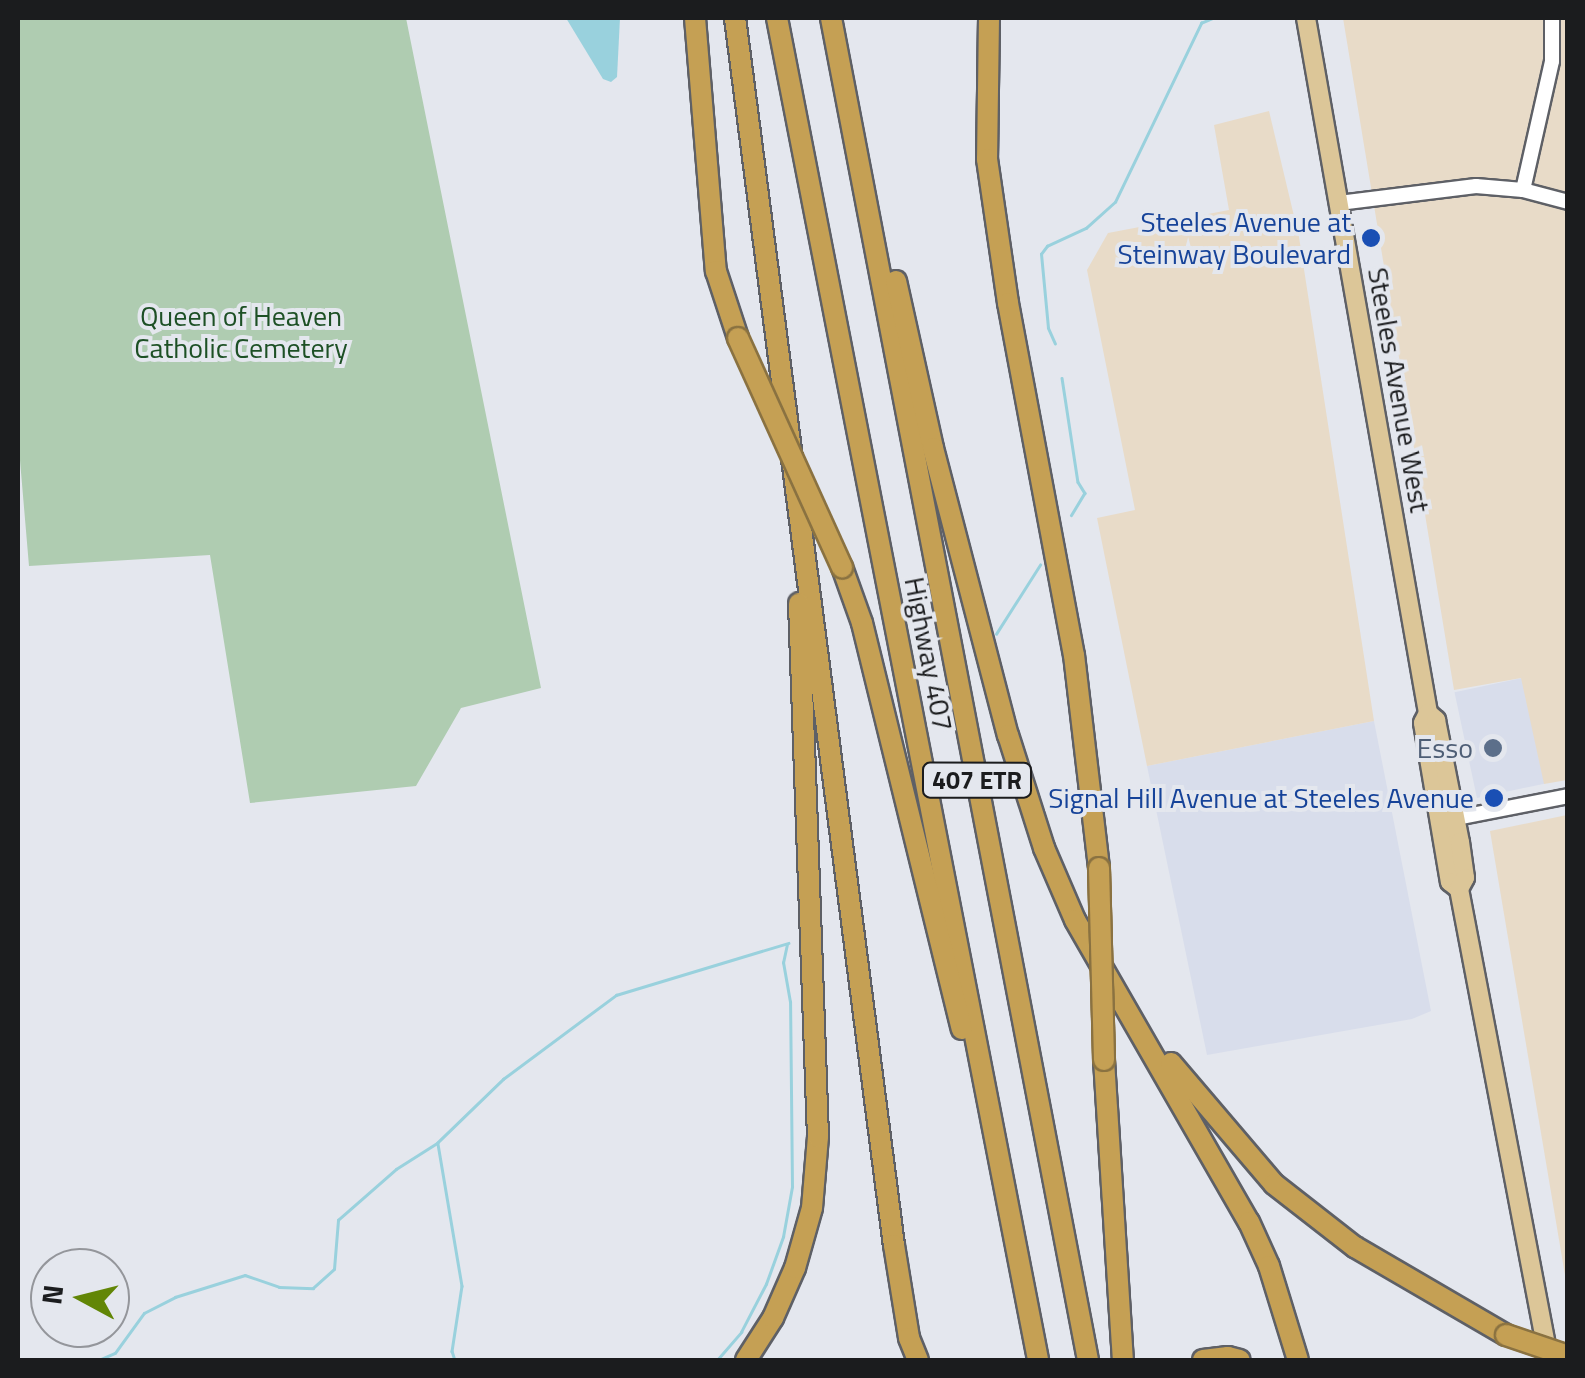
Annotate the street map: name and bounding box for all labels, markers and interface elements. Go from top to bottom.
place label: Steeles Avenue at Steinway Boulevard [1118,205,1351,271]
marker: Steeles Avenue at Steinway Boulevard [1360,227,1382,249]
street label: Steeles Avenue West [1361,265,1437,515]
park label: Queen of Heaven Catholic Cemetery [134,299,348,365]
street label: Highway 407 [898,574,960,734]
place label: Esso [1417,731,1473,765]
marker: Esso [1482,737,1504,759]
road number: 407 ETR [922,760,1032,800]
place label: Signal Hill Avenue at Steeles Avenue [1048,781,1474,815]
marker: Signal Hill Avenue at Steeles Avenue [1483,787,1505,809]
north arrow [30,1248,130,1348]
text: N [29,1282,74,1307]

